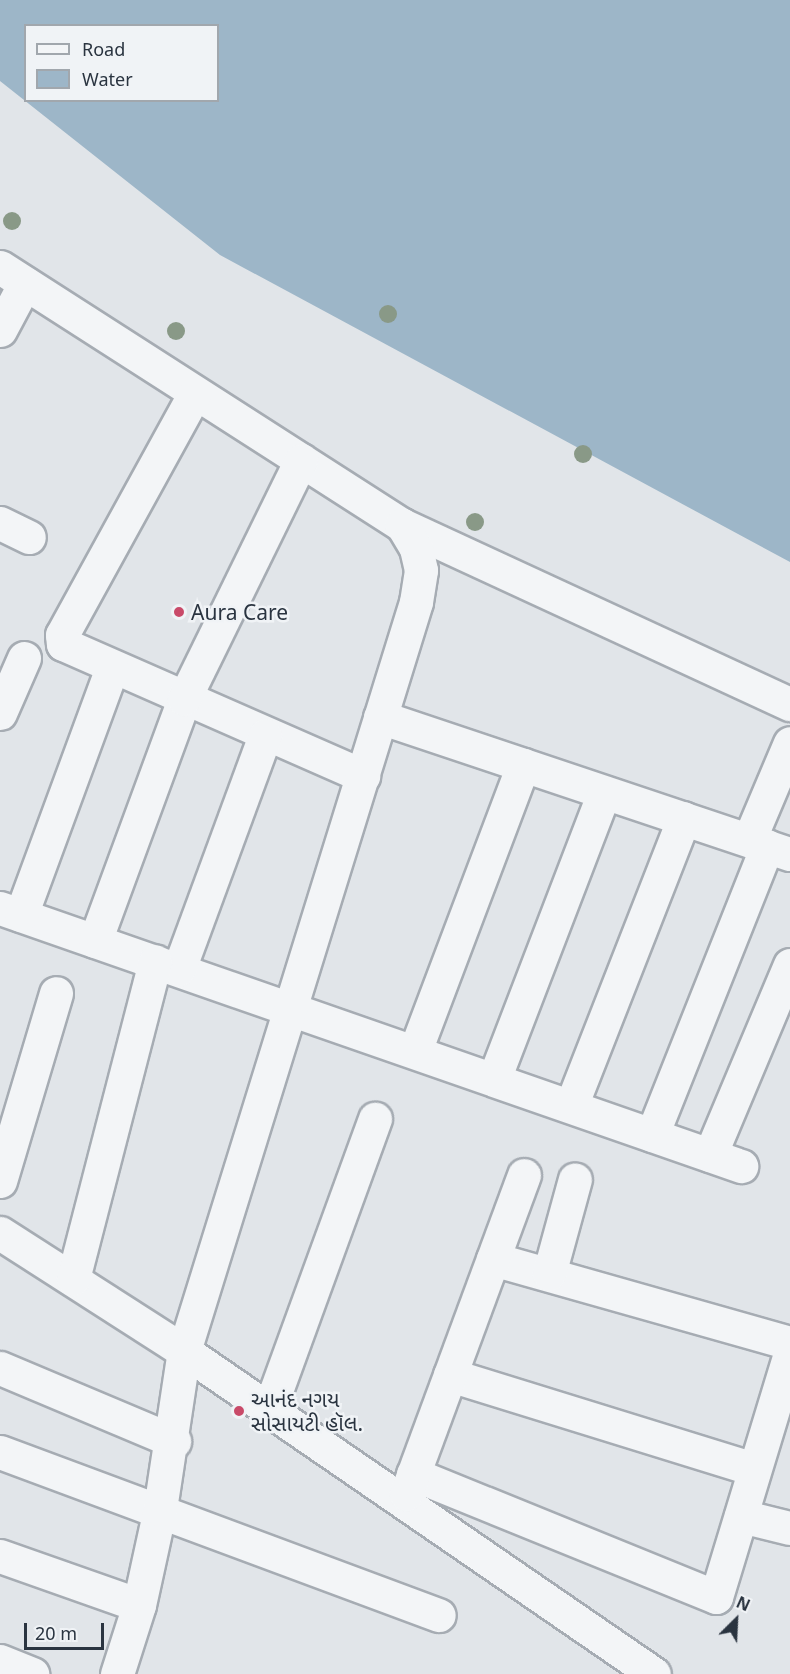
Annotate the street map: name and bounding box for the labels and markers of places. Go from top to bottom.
place label: Aura Care [191,599,288,625]
marker: Aura Care [172,605,186,619]
place label: આનંદ નગય સોસાયટી હૉલ. [251,1386,363,1436]
marker: આનંદ નગય સોસાયટી હૉલ. [232,1404,246,1418]

